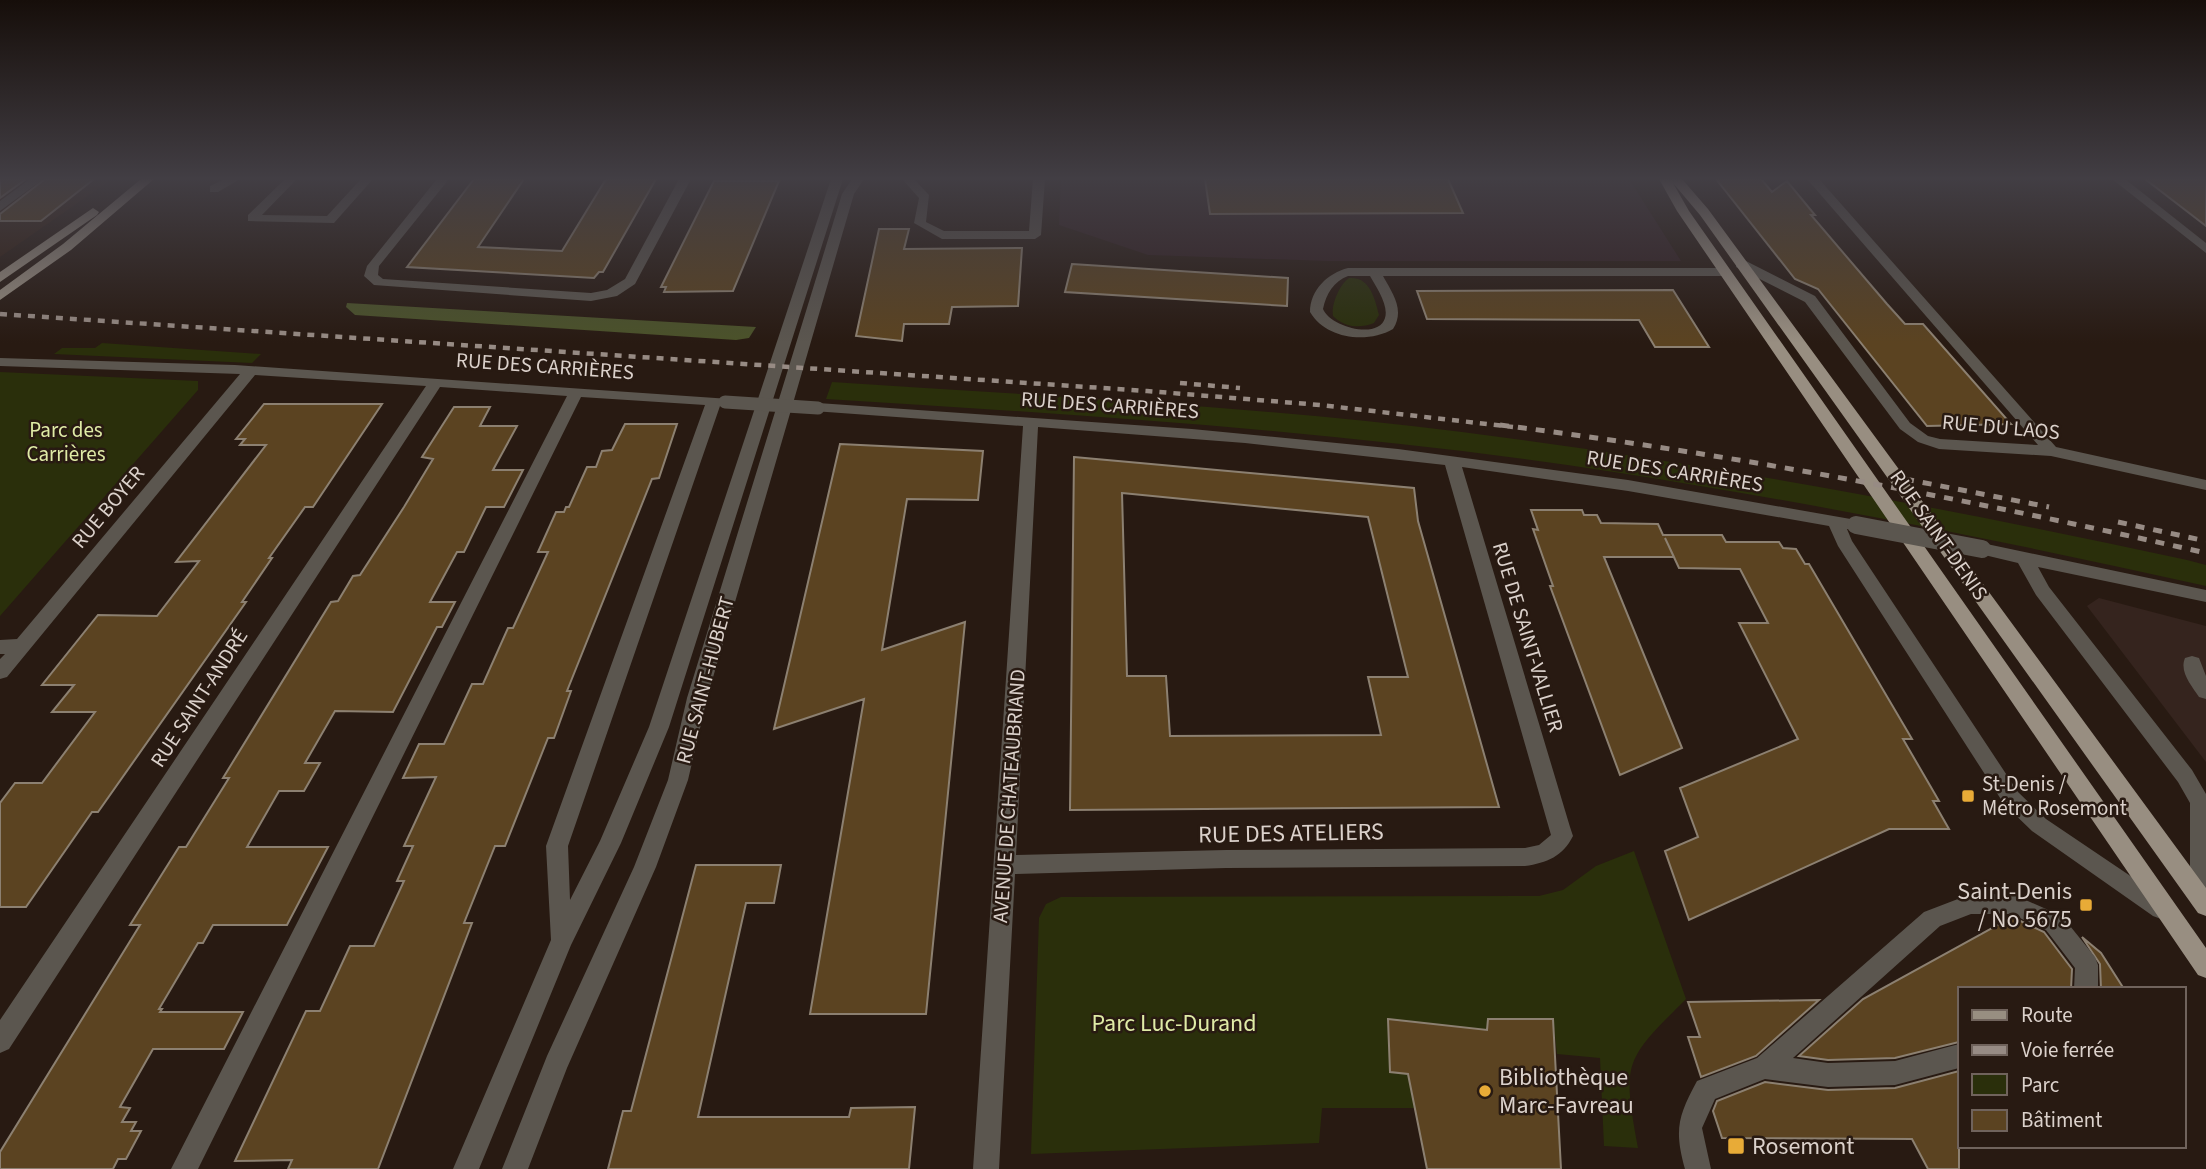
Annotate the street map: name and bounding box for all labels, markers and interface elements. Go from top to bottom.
street label: RUE DES CARRIÈRES [455,345,635,387]
street label: RUE DES CARRIÈRES [1020,384,1200,426]
street label: RUE DU LAOS [1941,407,2061,447]
park label: Parc des Carrières [26,415,106,469]
street label: RUE DES CARRIÈRES [1585,442,1765,500]
street label: RUE BOYER [64,459,152,555]
street label: RUE SAINT-DENIS [1883,464,1995,606]
street label: RUE DE SAINT-VALLIER [1485,538,1571,736]
street label: RUE SAINT-HUBERT [668,593,742,767]
street label: RUE SAINT-ANDRÉ [143,623,255,773]
street label: AVENUE DE CHATEAUBRIAND [985,668,1033,924]
place label: St-Denis / Métro Rosemont [1982,769,2127,823]
marker: St-Denis / Métro Rosemont [1960,788,1976,804]
street label: RUE DES ATELIERS [1198,814,1384,853]
place label: Saint-Denis / No 5675 [1957,874,2072,937]
marker: Saint-Denis / No 5675 [2078,897,2094,913]
legend [1958,987,2185,1148]
text: Route [2021,1000,2073,1030]
park label: Parc Luc-Durand [1091,1006,1257,1041]
text: Voie ferrée [2021,1035,2114,1065]
place label: Bibliothèque Marc-Favreau [1499,1060,1634,1123]
text: Parc [2021,1070,2060,1100]
marker: Bibliothèque Marc-Favreau [1477,1083,1493,1099]
text: Bâtiment [2021,1105,2102,1135]
place label: Rosemont [1752,1129,1854,1164]
marker: Rosemont [1726,1136,1746,1156]

